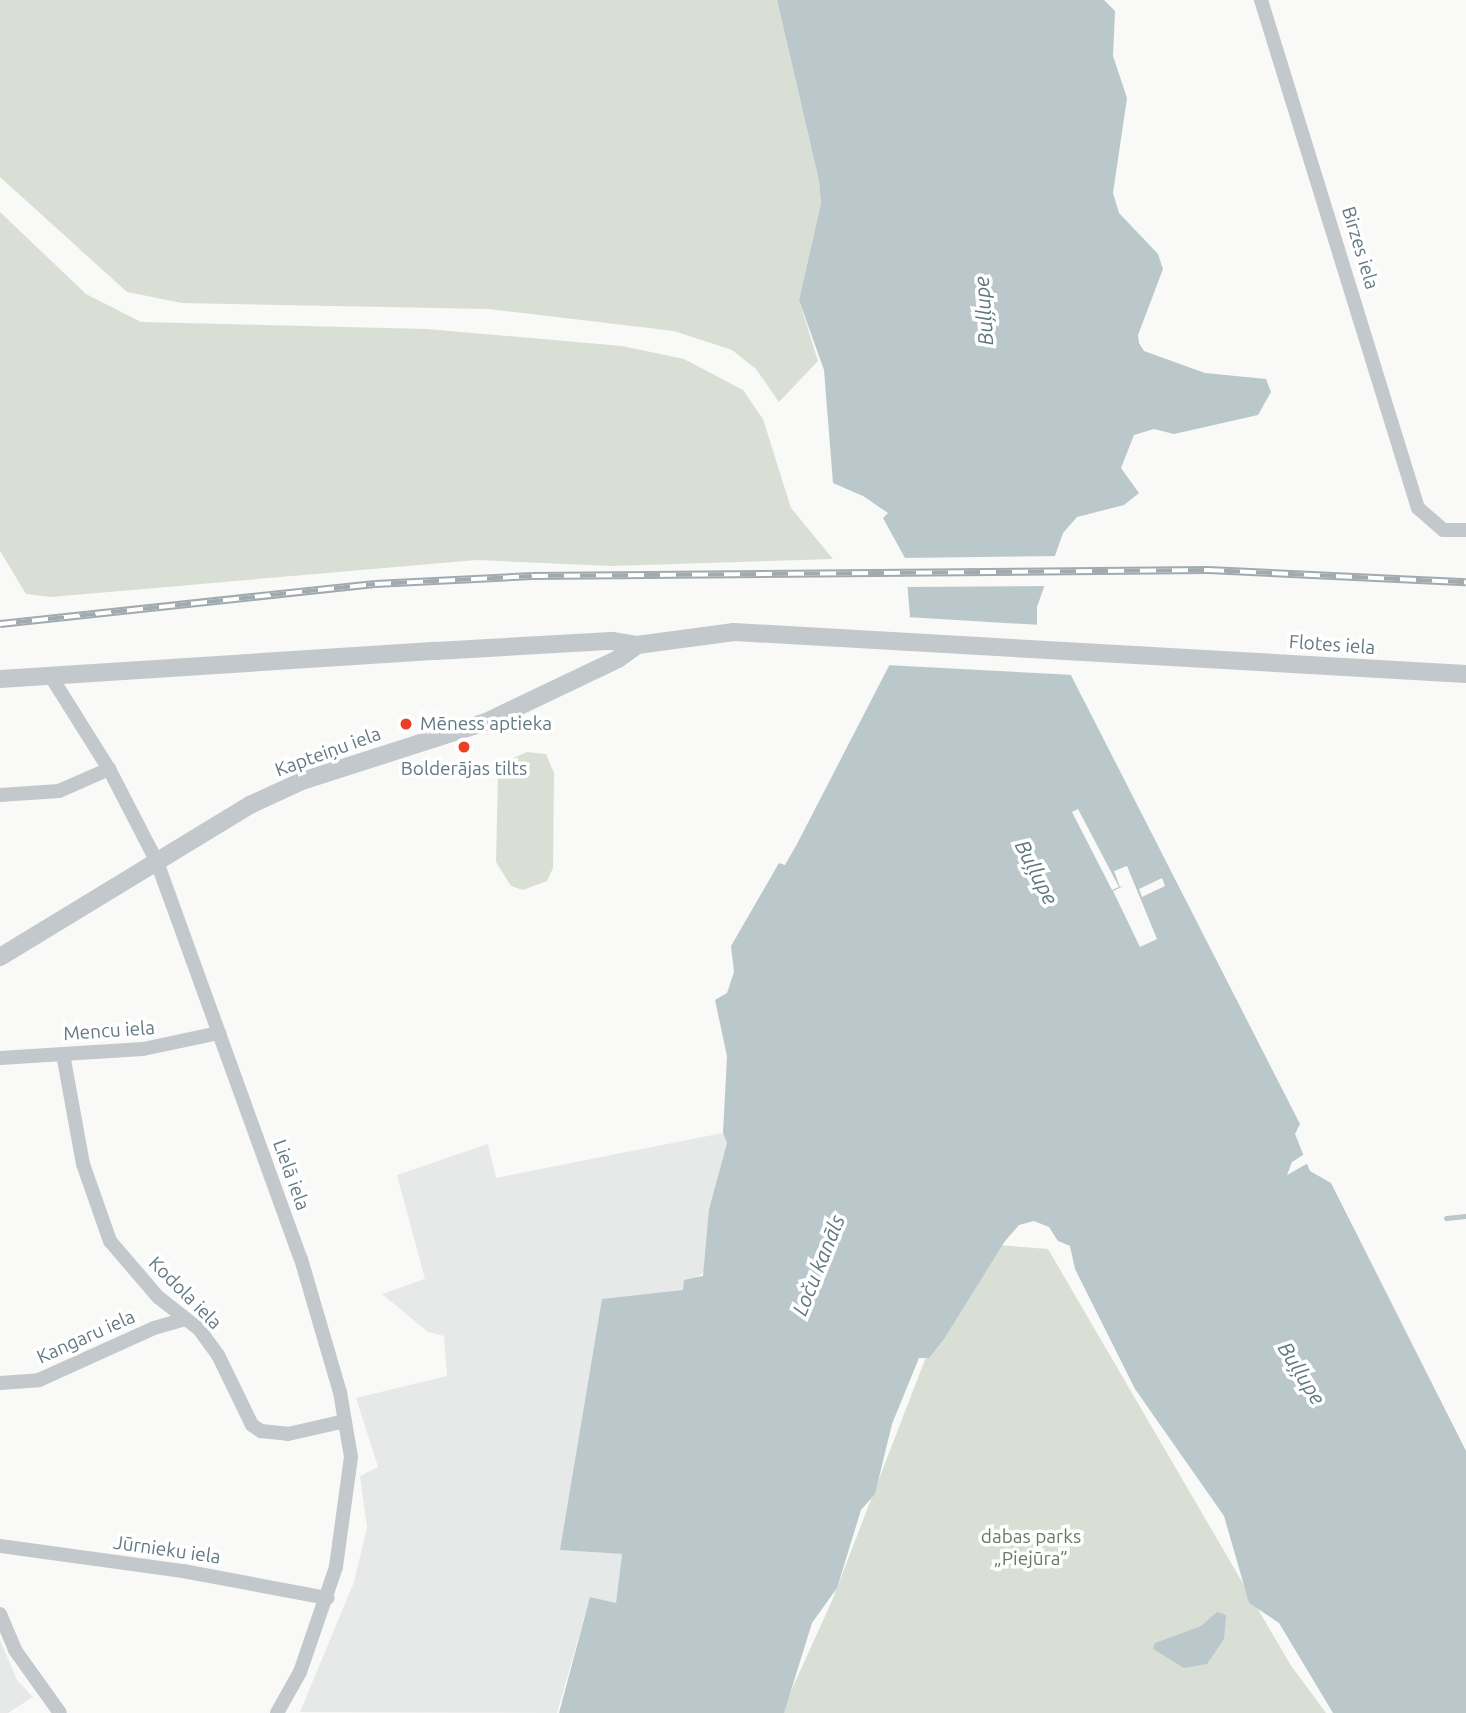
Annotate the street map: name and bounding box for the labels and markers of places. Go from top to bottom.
place label: Mēness aptieka [420,713,552,735]
marker: Mēness aptieka [398,716,414,732]
marker: Bolderājas tilts [456,739,472,755]
place label: Bolderājas tilts [401,758,527,780]

